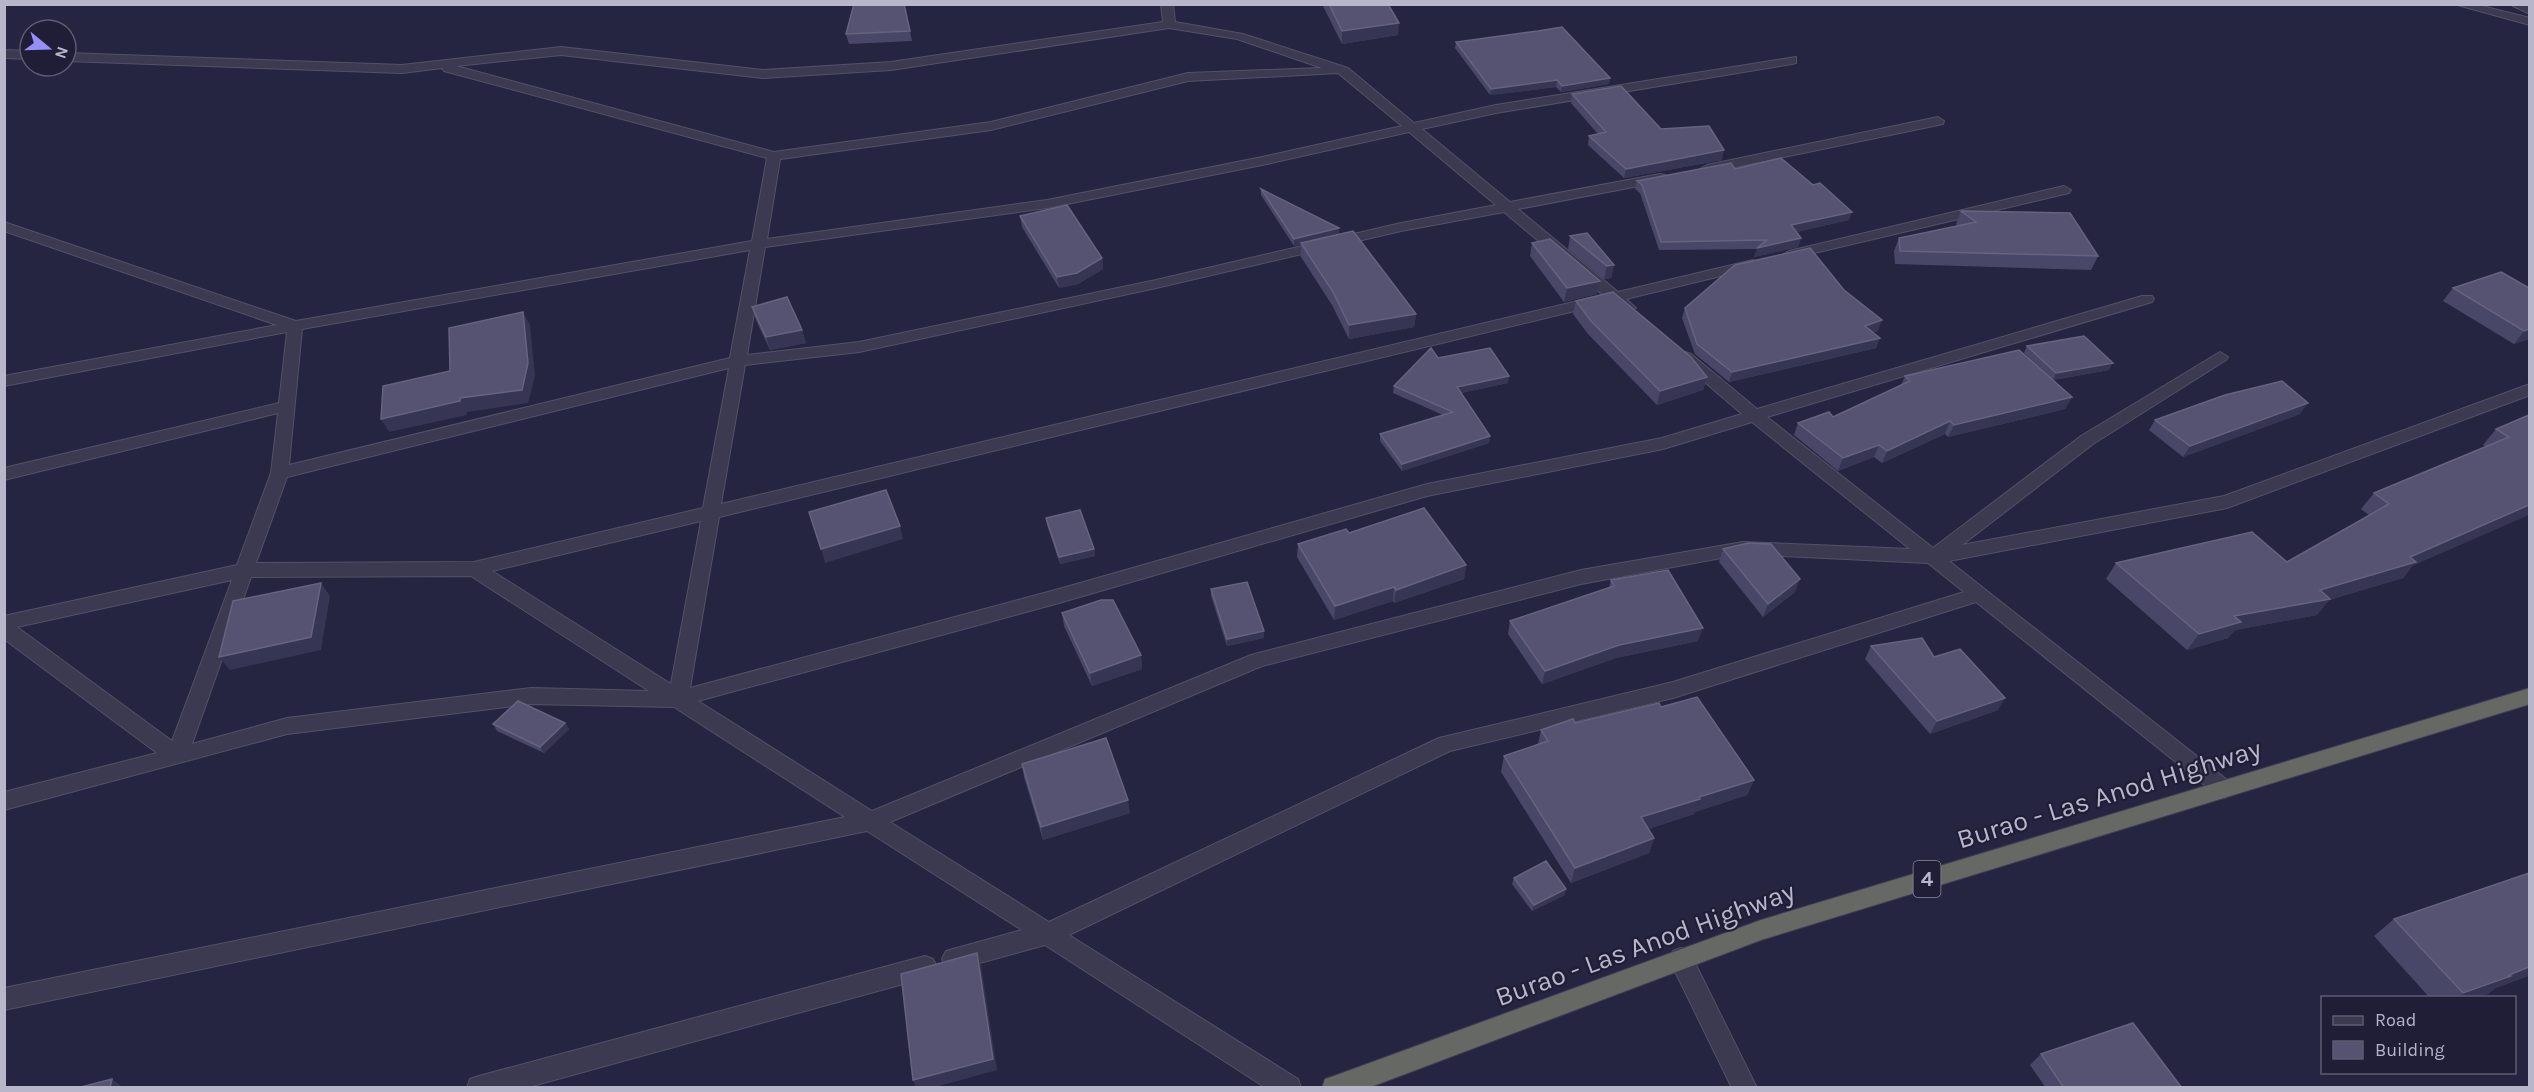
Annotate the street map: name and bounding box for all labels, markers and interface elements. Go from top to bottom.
north arrow [18,18,78,78]
text: N [51,44,73,61]
street label: Burao - Las Anod Highway [1953,732,2265,856]
road number: 4 [1914,861,1940,897]
street label: Burao - Las Anod Highway [1491,875,1800,1013]
legend [2321,996,2516,1074]
text: Road [2375,1009,2416,1031]
text: Building [2375,1039,2445,1061]

